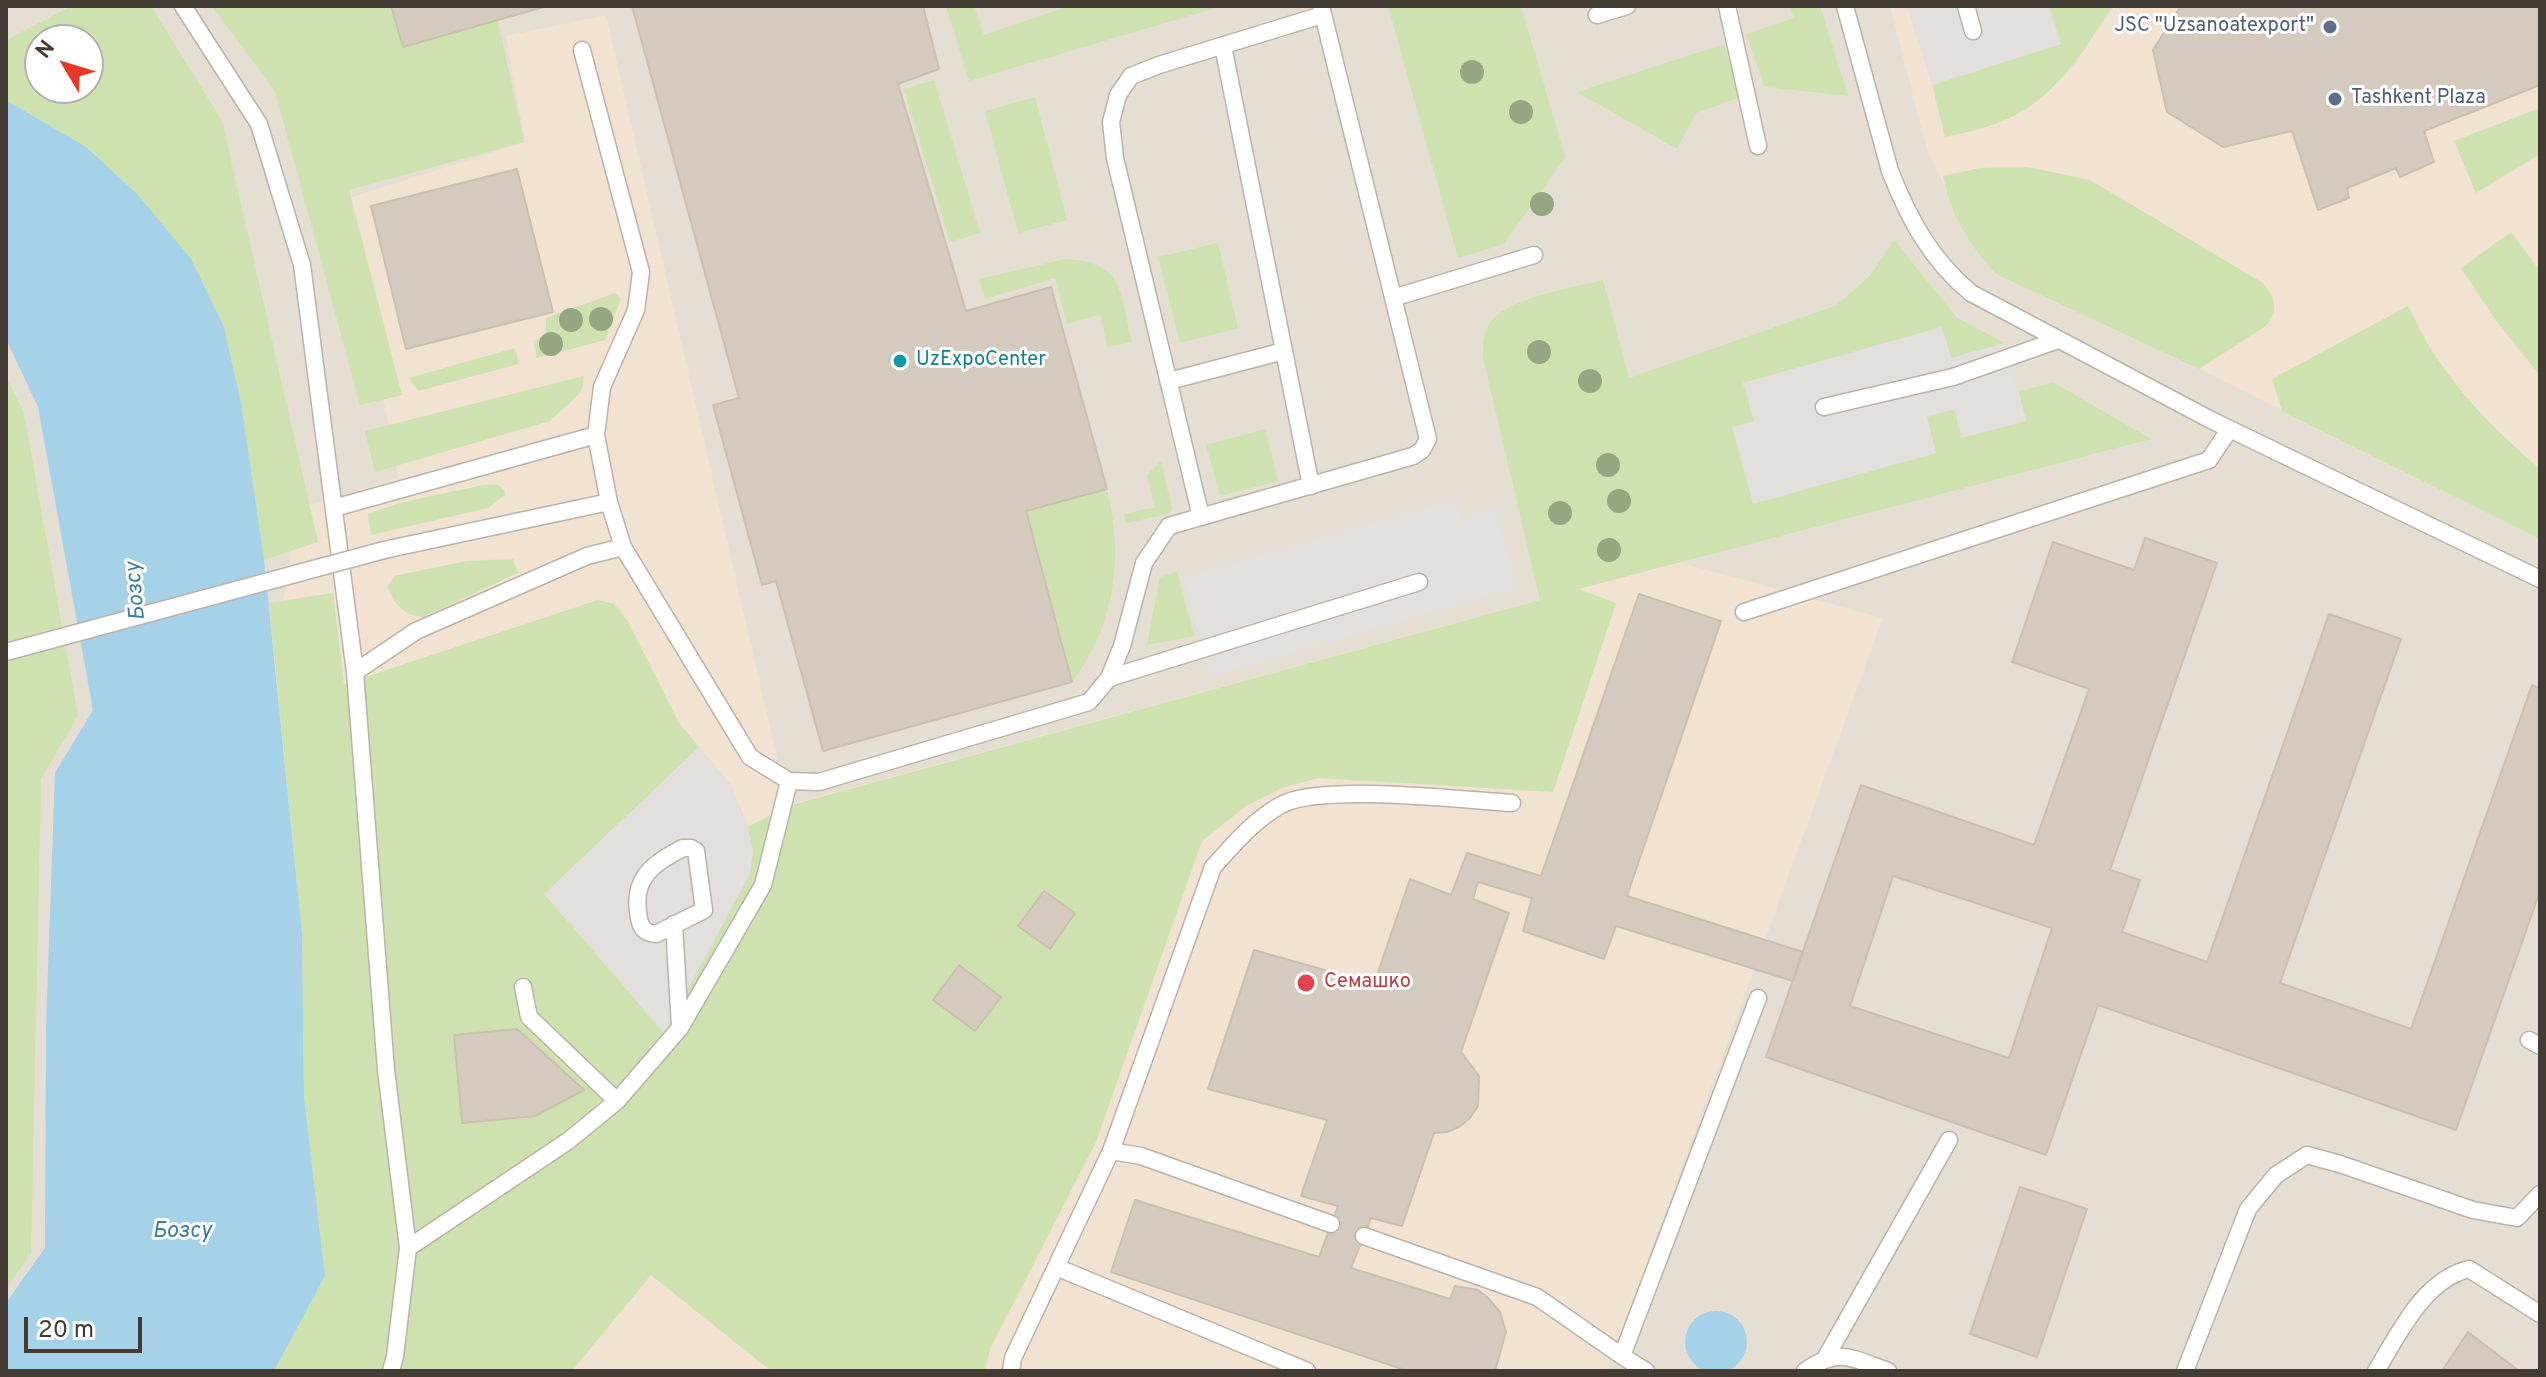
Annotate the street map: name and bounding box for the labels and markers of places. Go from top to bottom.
place label: JSC "Uzsanoatexport" [2114,15,2314,39]
marker: JSC "Uzsanoatexport" [2321,18,2339,36]
place label: Tashkent Plaza [2351,87,2486,111]
marker: Tashkent Plaza [2326,90,2344,108]
place label: UzExpoCenter [916,349,1046,373]
marker: UzExpoCenter [891,352,909,370]
place label: Семашко [1324,971,1411,995]
marker: Семашко [1295,972,1317,994]

